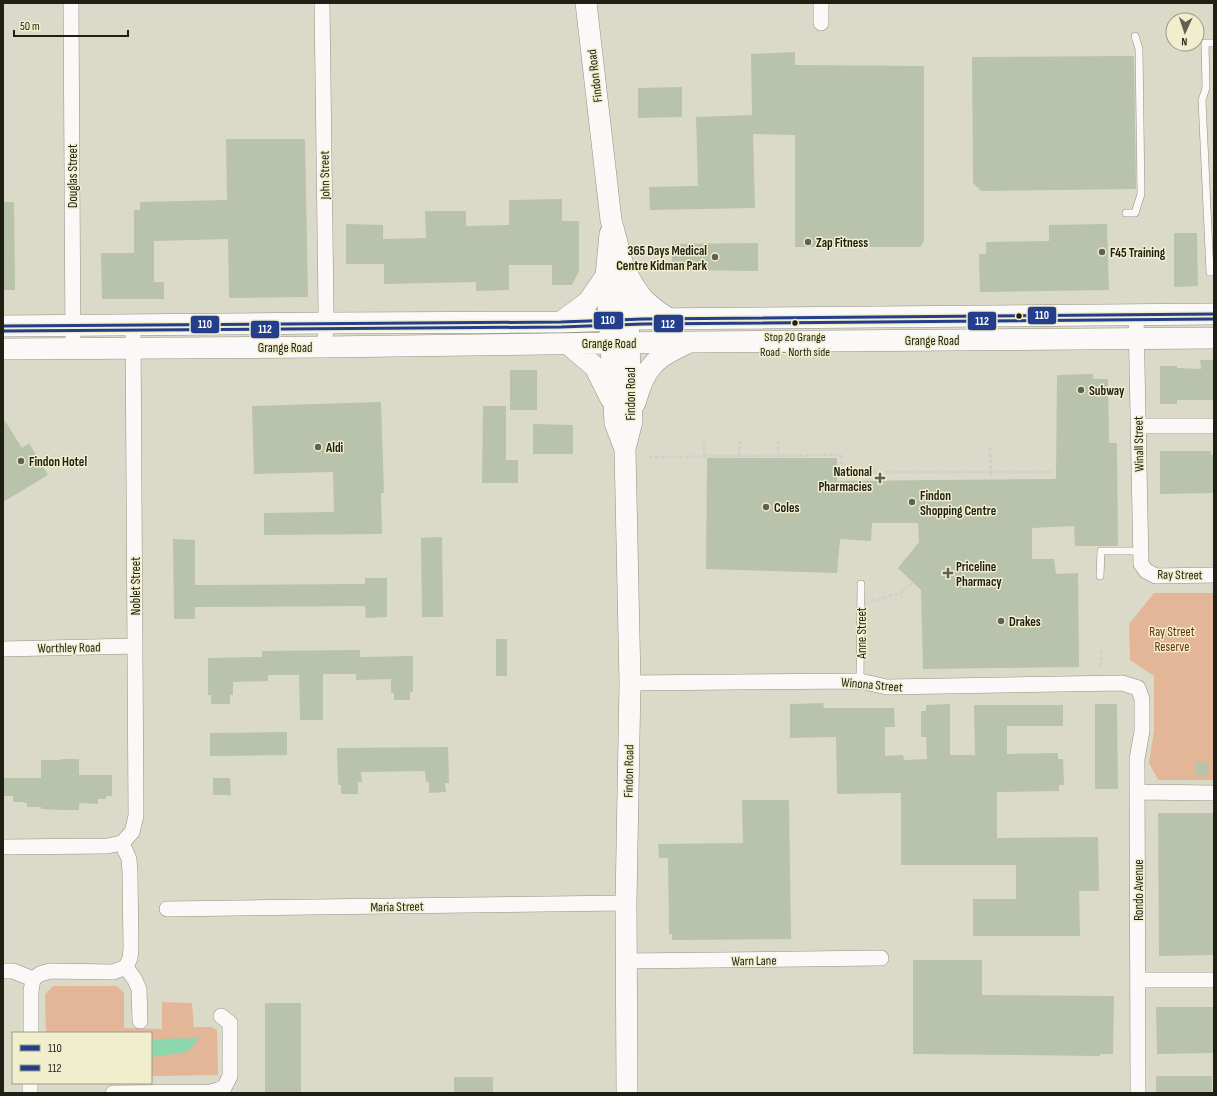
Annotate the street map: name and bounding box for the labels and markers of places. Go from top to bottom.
place label: Zap Fitness [816,235,868,251]
marker: Zap Fitness [803,237,813,247]
place label: 365 Days Medical Centre Kidman Park [616,243,708,274]
place label: F45 Training [1110,245,1166,261]
marker: F45 Training [1097,247,1107,257]
marker: 365 Days Medical Centre Kidman Park [710,252,720,262]
unlabelled marker [1014,311,1024,321]
marker: Stop 20 Grange Road - North side [790,318,800,328]
place label: Stop 20 Grange Road - North side [760,330,830,360]
place label: Subway [1089,383,1125,399]
marker: Subway [1076,385,1086,395]
place label: Aldi [325,440,344,456]
marker: Aldi [313,442,323,452]
place label: Findon Hotel [29,454,87,470]
marker: Findon Hotel [16,456,26,466]
place label: National Pharmacies [818,464,872,495]
marker: National Pharmacies [875,473,885,483]
place label: Findon Shopping Centre [920,488,997,519]
marker: Findon Shopping Centre [907,497,917,507]
place label: Coles [774,500,799,516]
marker: Coles [761,502,771,512]
place label: Priceline Pharmacy [956,559,1002,590]
marker: Priceline Pharmacy [943,568,953,578]
place label: Drakes [1009,614,1041,630]
marker: Drakes [996,616,1006,626]

